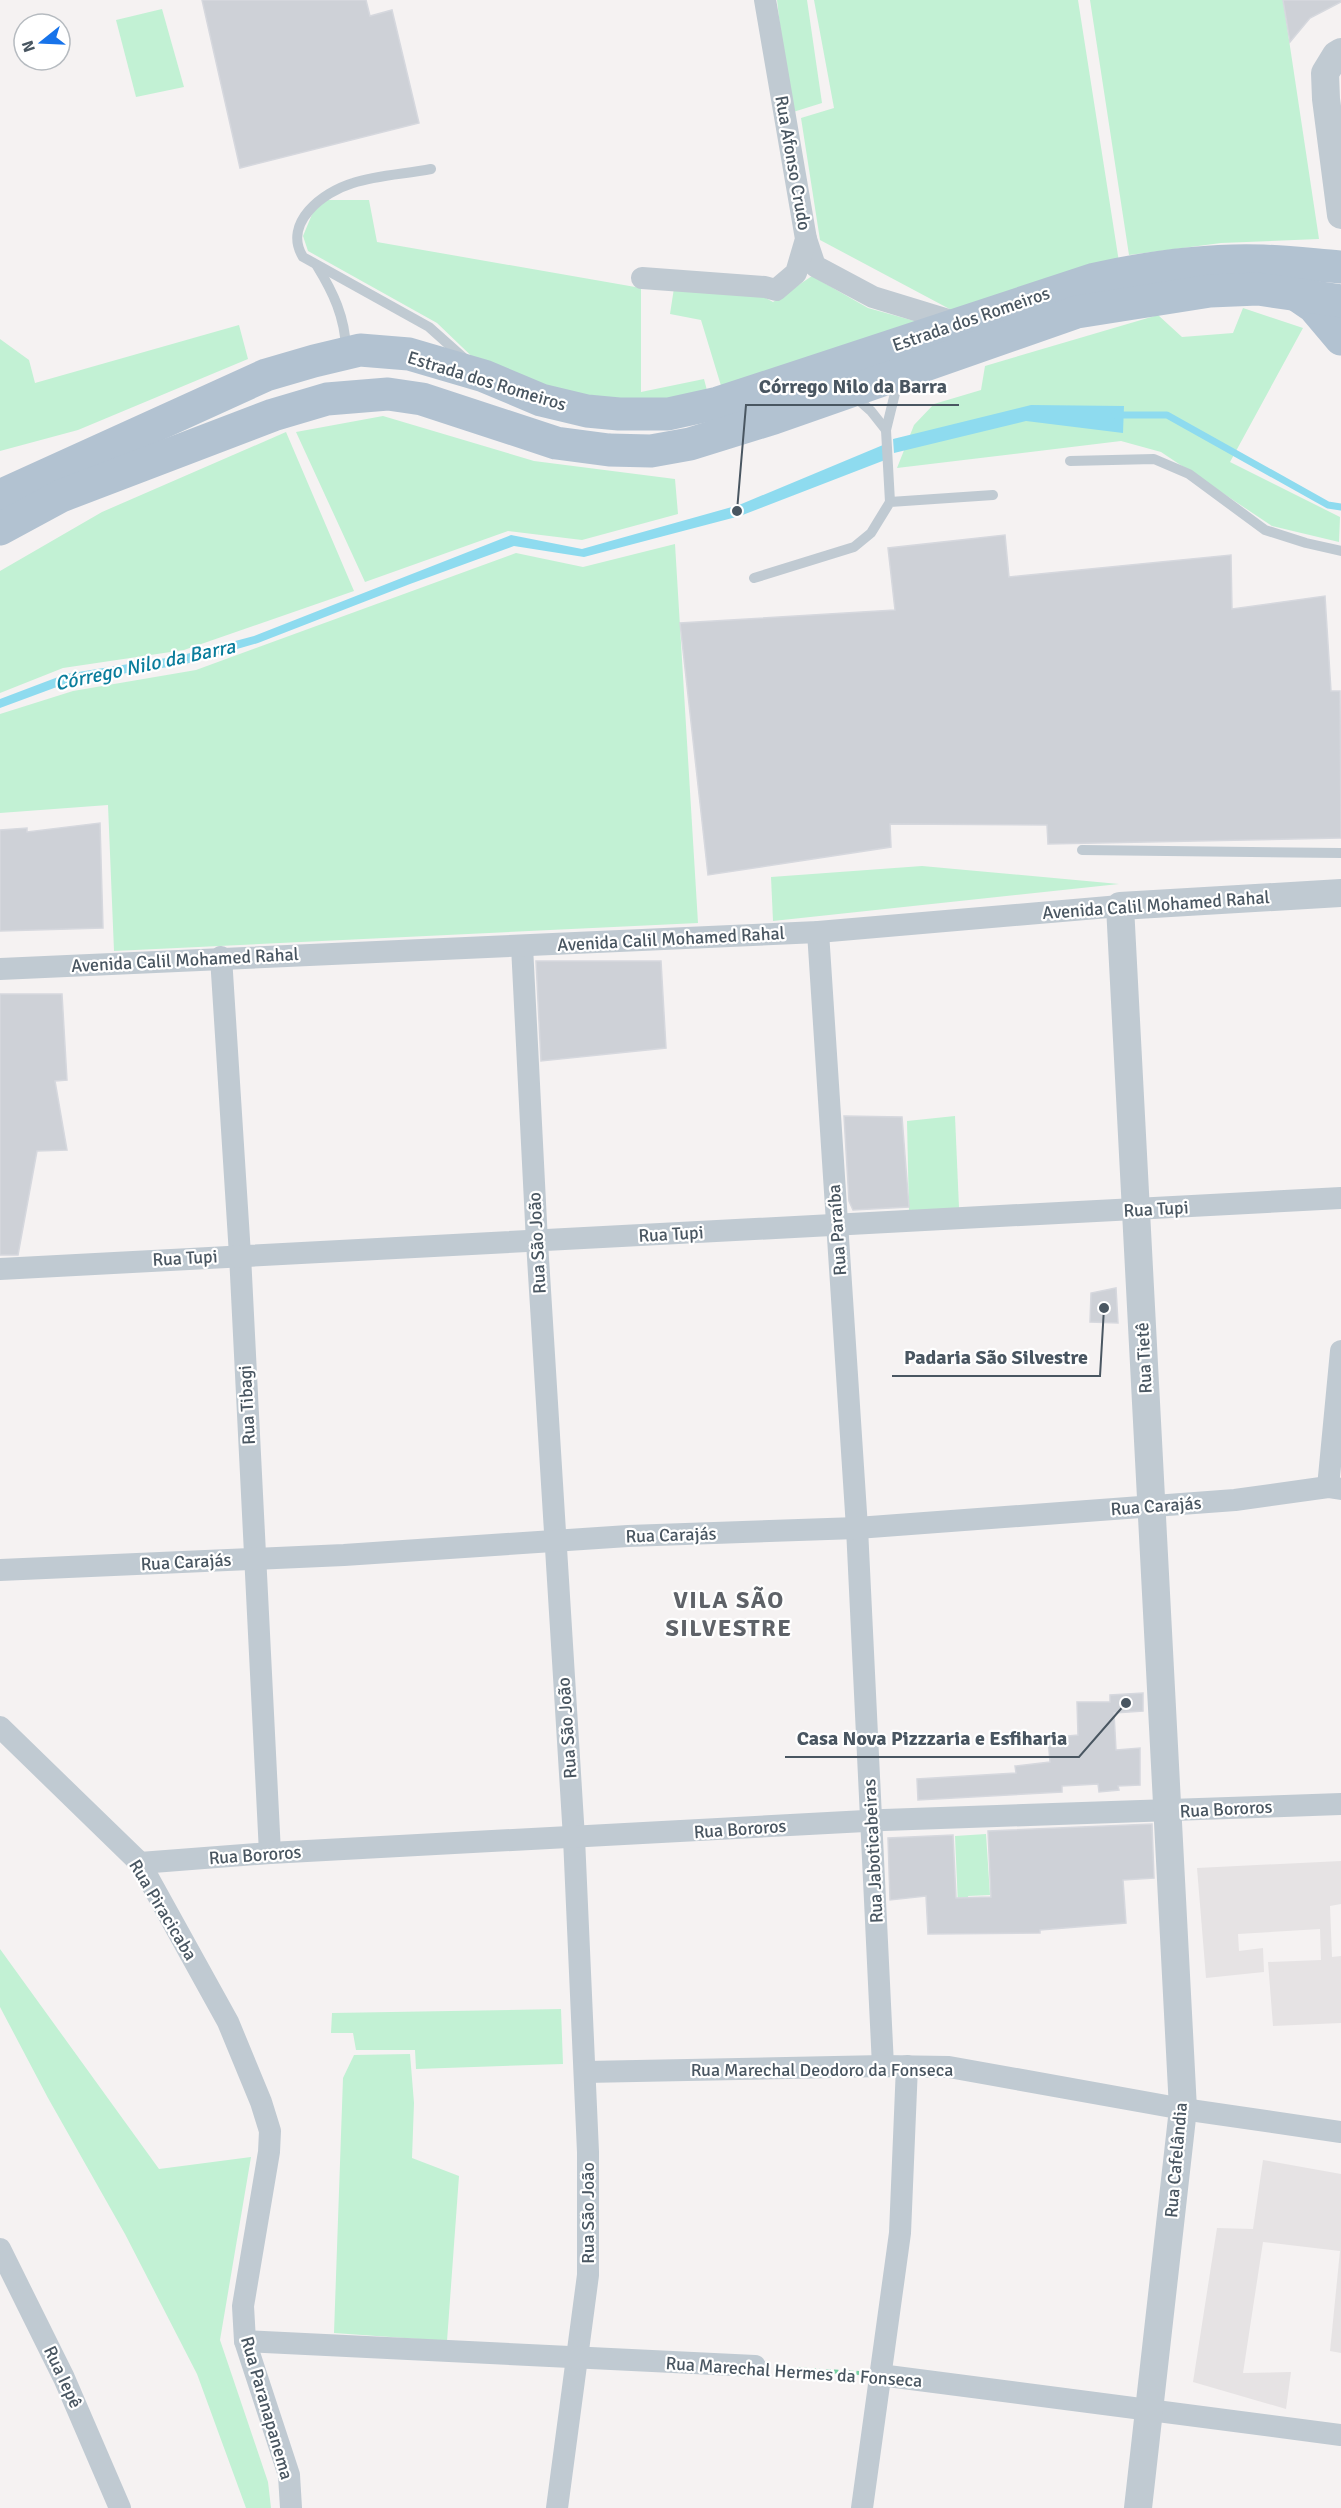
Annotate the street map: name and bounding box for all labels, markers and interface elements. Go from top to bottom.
north arrow [12,12,72,72]
text: N [17,38,40,55]
street label: Rua Afonso Crudo [770,94,816,232]
street label: Estrada dos Romeiros [889,282,1053,356]
street label: Estrada dos Romeiros [405,346,569,416]
callout: Córrego Nilo da Barra [746,367,959,405]
text: Córrego Nilo da Barra [759,374,947,399]
water label: Córrego Nilo da Barra [53,634,238,696]
street label: Avenida Calil Mohamed Rahal [1042,886,1270,924]
street label: Avenida Calil Mohamed Rahal [557,922,785,956]
street label: Avenida Calil Mohamed Rahal [71,943,299,977]
street label: Rua Paraíba [823,1184,851,1276]
street label: Rua São João [523,1192,551,1294]
street label: Rua Tupi [1123,1196,1189,1222]
street label: Rua Tupi [638,1221,704,1247]
street label: Rua Tupi [152,1245,218,1271]
street label: Rua Tietê [1131,1322,1157,1394]
callout: Padaria São Silvestre [892,1338,1100,1376]
text: Padaria São Silvestre [904,1345,1088,1370]
street label: Rua Tibagi [234,1364,260,1446]
street label: Rua Carajás [1110,1492,1202,1520]
street label: Rua Carajás [625,1522,717,1548]
street label: Rua Carajás [140,1549,232,1575]
district label: VILA SÃO SILVESTRE [665,1585,793,1643]
street label: Rua São João [552,1677,582,1779]
callout: Casa Nova Pizzzaria e Esfiharia [785,1719,1079,1757]
text: Casa Nova Pizzzaria e Esfiharia [797,1726,1067,1751]
street label: Rua Jaboticabeiras [858,1778,888,1924]
street label: Rua Bororos [1179,1796,1273,1822]
street label: Rua Bororos [693,1815,787,1843]
street label: Rua Bororos [208,1841,302,1869]
street label: Rua Piracicaba [124,1856,202,1964]
street label: Rua Marechal Deodoro da Fonseca [691,2059,953,2081]
street label: Rua Cafelândia [1160,2101,1192,2219]
street label: Rua São João [577,2162,599,2264]
street label: Rua Paranapanema [236,2334,298,2482]
street label: Rua Iepê [39,2342,87,2412]
street label: Rua Marechal Hermes da Fonseca [665,2352,923,2392]

